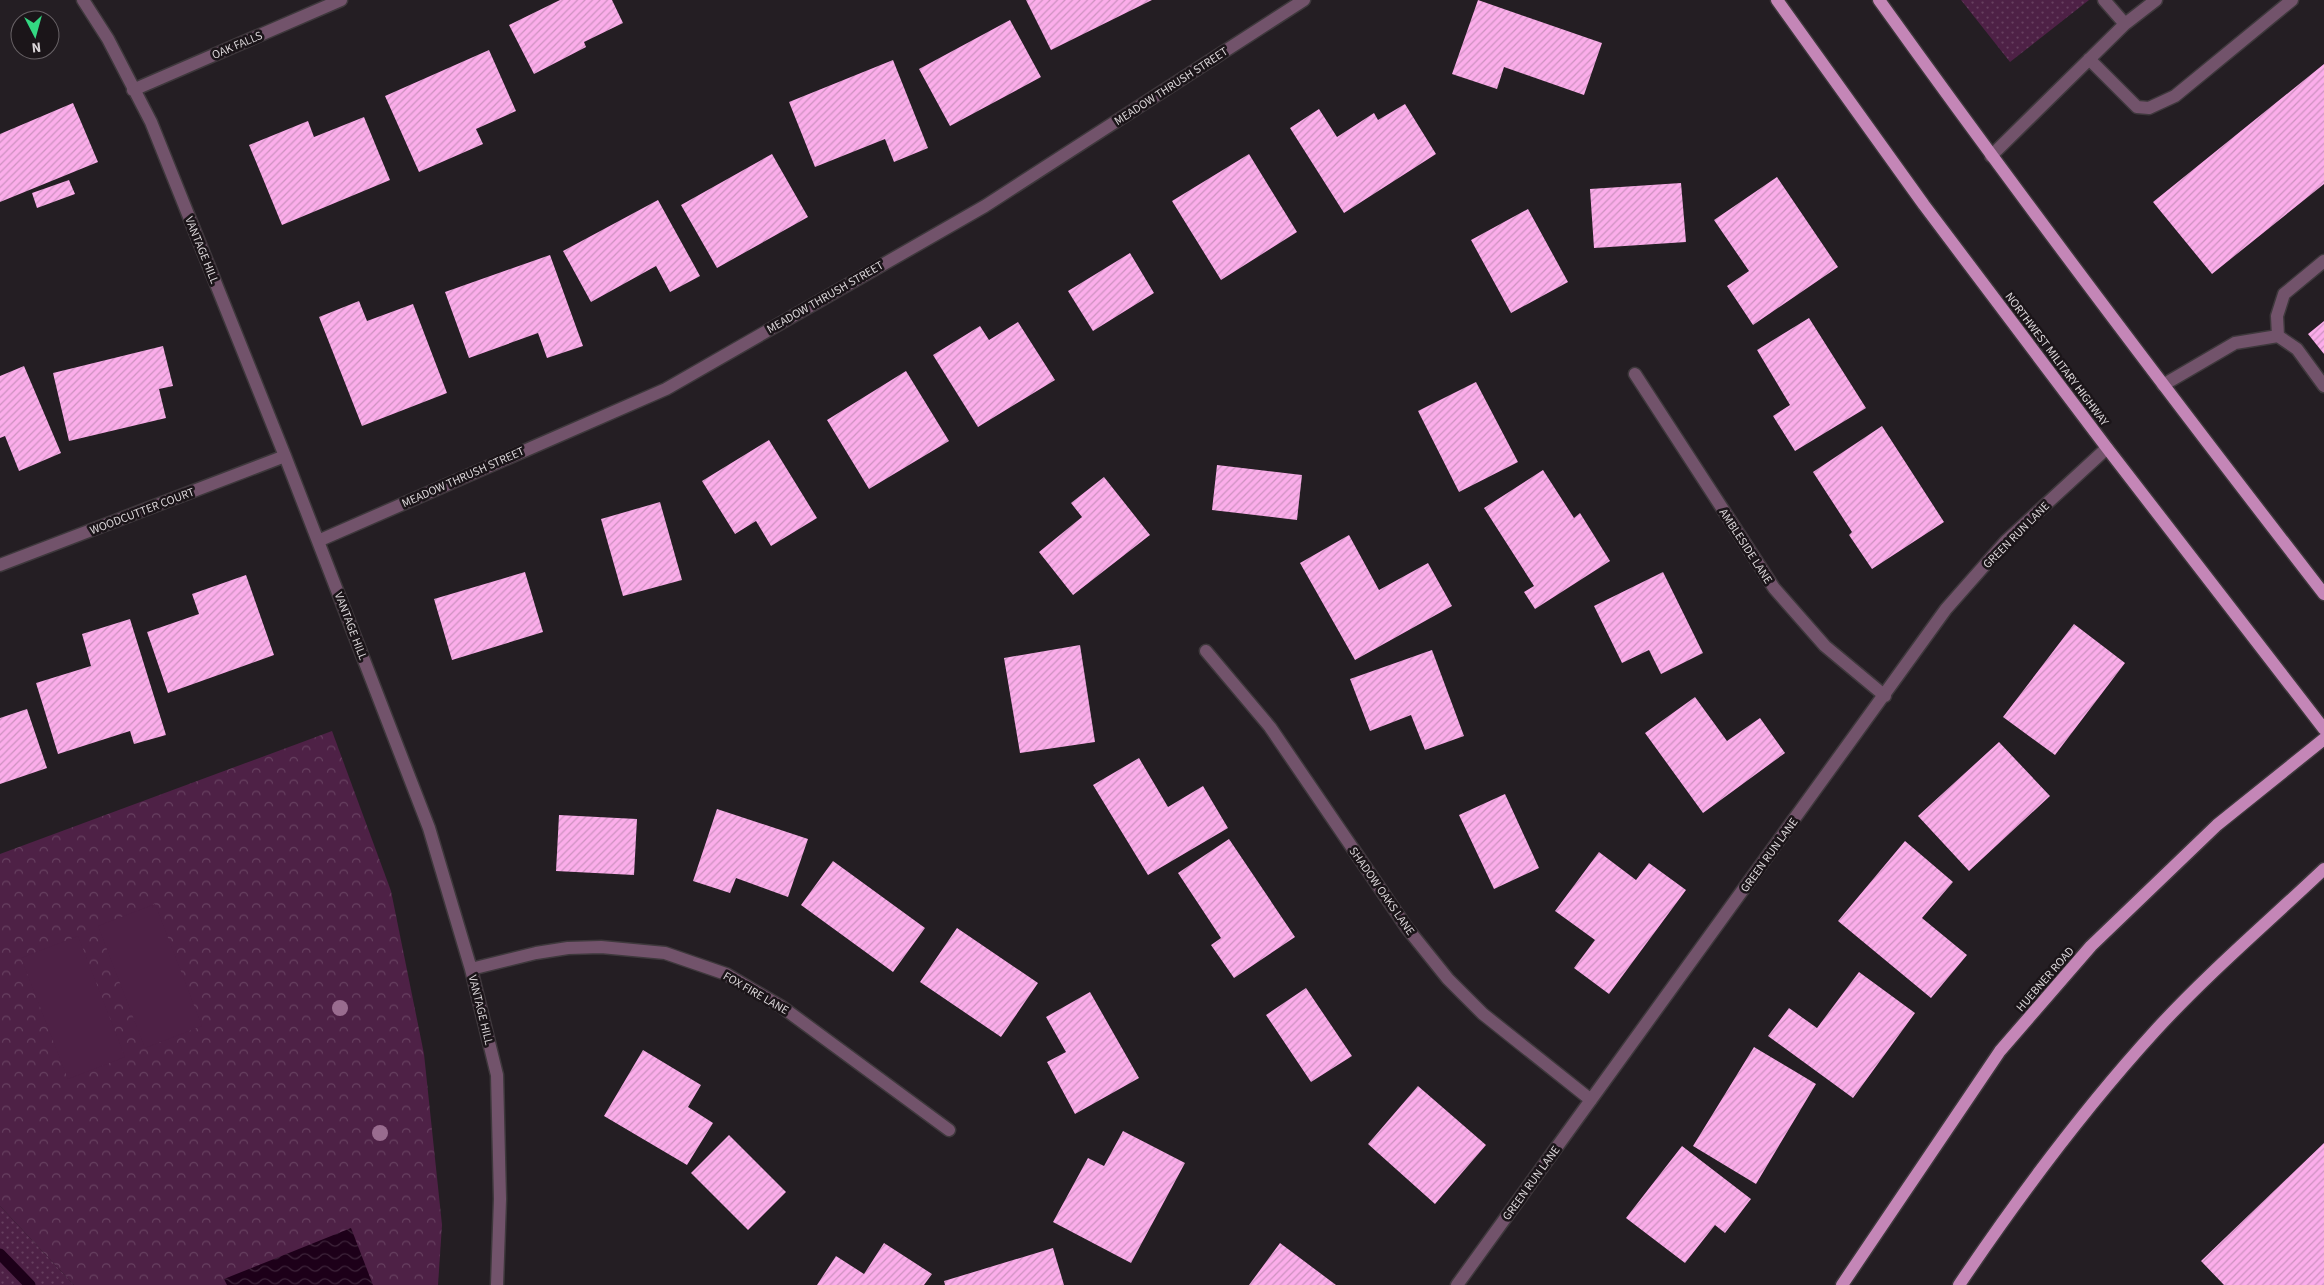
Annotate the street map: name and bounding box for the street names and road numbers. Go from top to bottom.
street label: OAK FALLS [209,27,265,64]
street label: MEADOW THRUSH STREET [1111,43,1232,130]
street label: VANTAGE HILL [180,214,223,287]
street label: MEADOW THRUSH STREET [764,257,887,338]
street label: NORTHWEST MILITARY HIGHWAY [2001,289,2113,430]
street label: MEADOW THRUSH STREET [399,443,528,512]
street label: WOODCUTTER COURT [87,483,197,539]
street label: GREEN RUN LANE [1979,498,2054,573]
street label: AMBLESIDE LANE [1715,505,1776,587]
street label: VANTAGE HILL [330,590,371,663]
street label: GREEN RUN LANE [1737,815,1802,896]
street label: SHADOW OAKS LANE [1345,844,1418,939]
street label: HUEBNER ROAD [2012,943,2078,1015]
street label: FOX FIRE LANE [720,968,792,1019]
street label: VANTAGE HILL [464,973,497,1047]
street label: GREEN RUN LANE [1499,1143,1564,1224]

